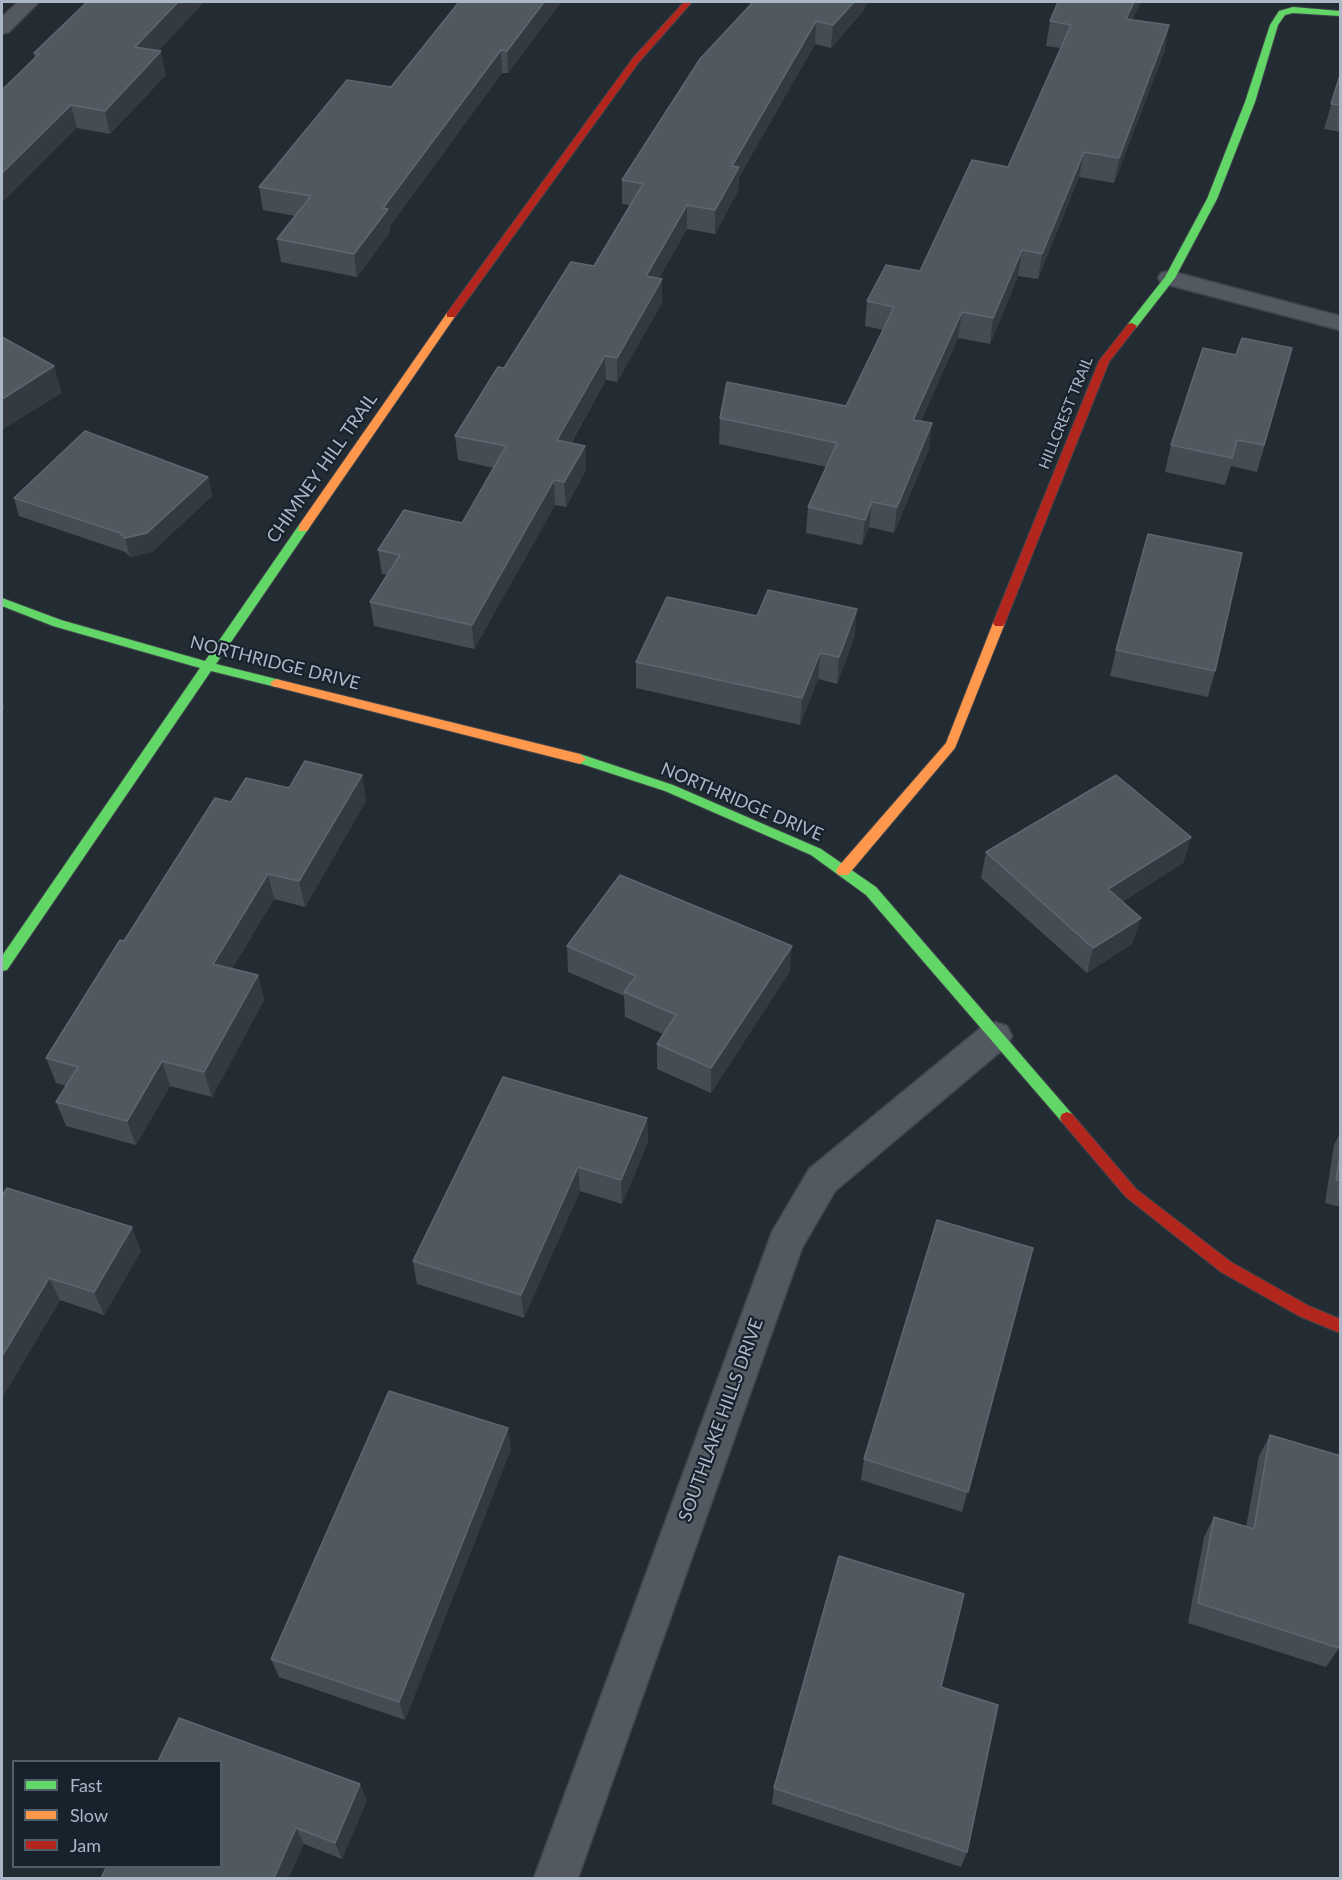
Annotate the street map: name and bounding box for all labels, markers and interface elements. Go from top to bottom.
street label: HILLCREST TRAIL [1035,354,1097,472]
street label: CHIMNEY HILL TRAIL [262,389,382,547]
street label: NORTHRIDGE DRIVE [188,631,362,695]
street label: NORTHRIDGE DRIVE [658,758,826,846]
street label: SOUTHLAKE HILLS DRIVE [674,1316,768,1524]
legend [12,1760,222,1868]
text: Fast [70,1774,102,1796]
text: Slow [70,1804,108,1826]
text: Jam [70,1834,101,1856]

